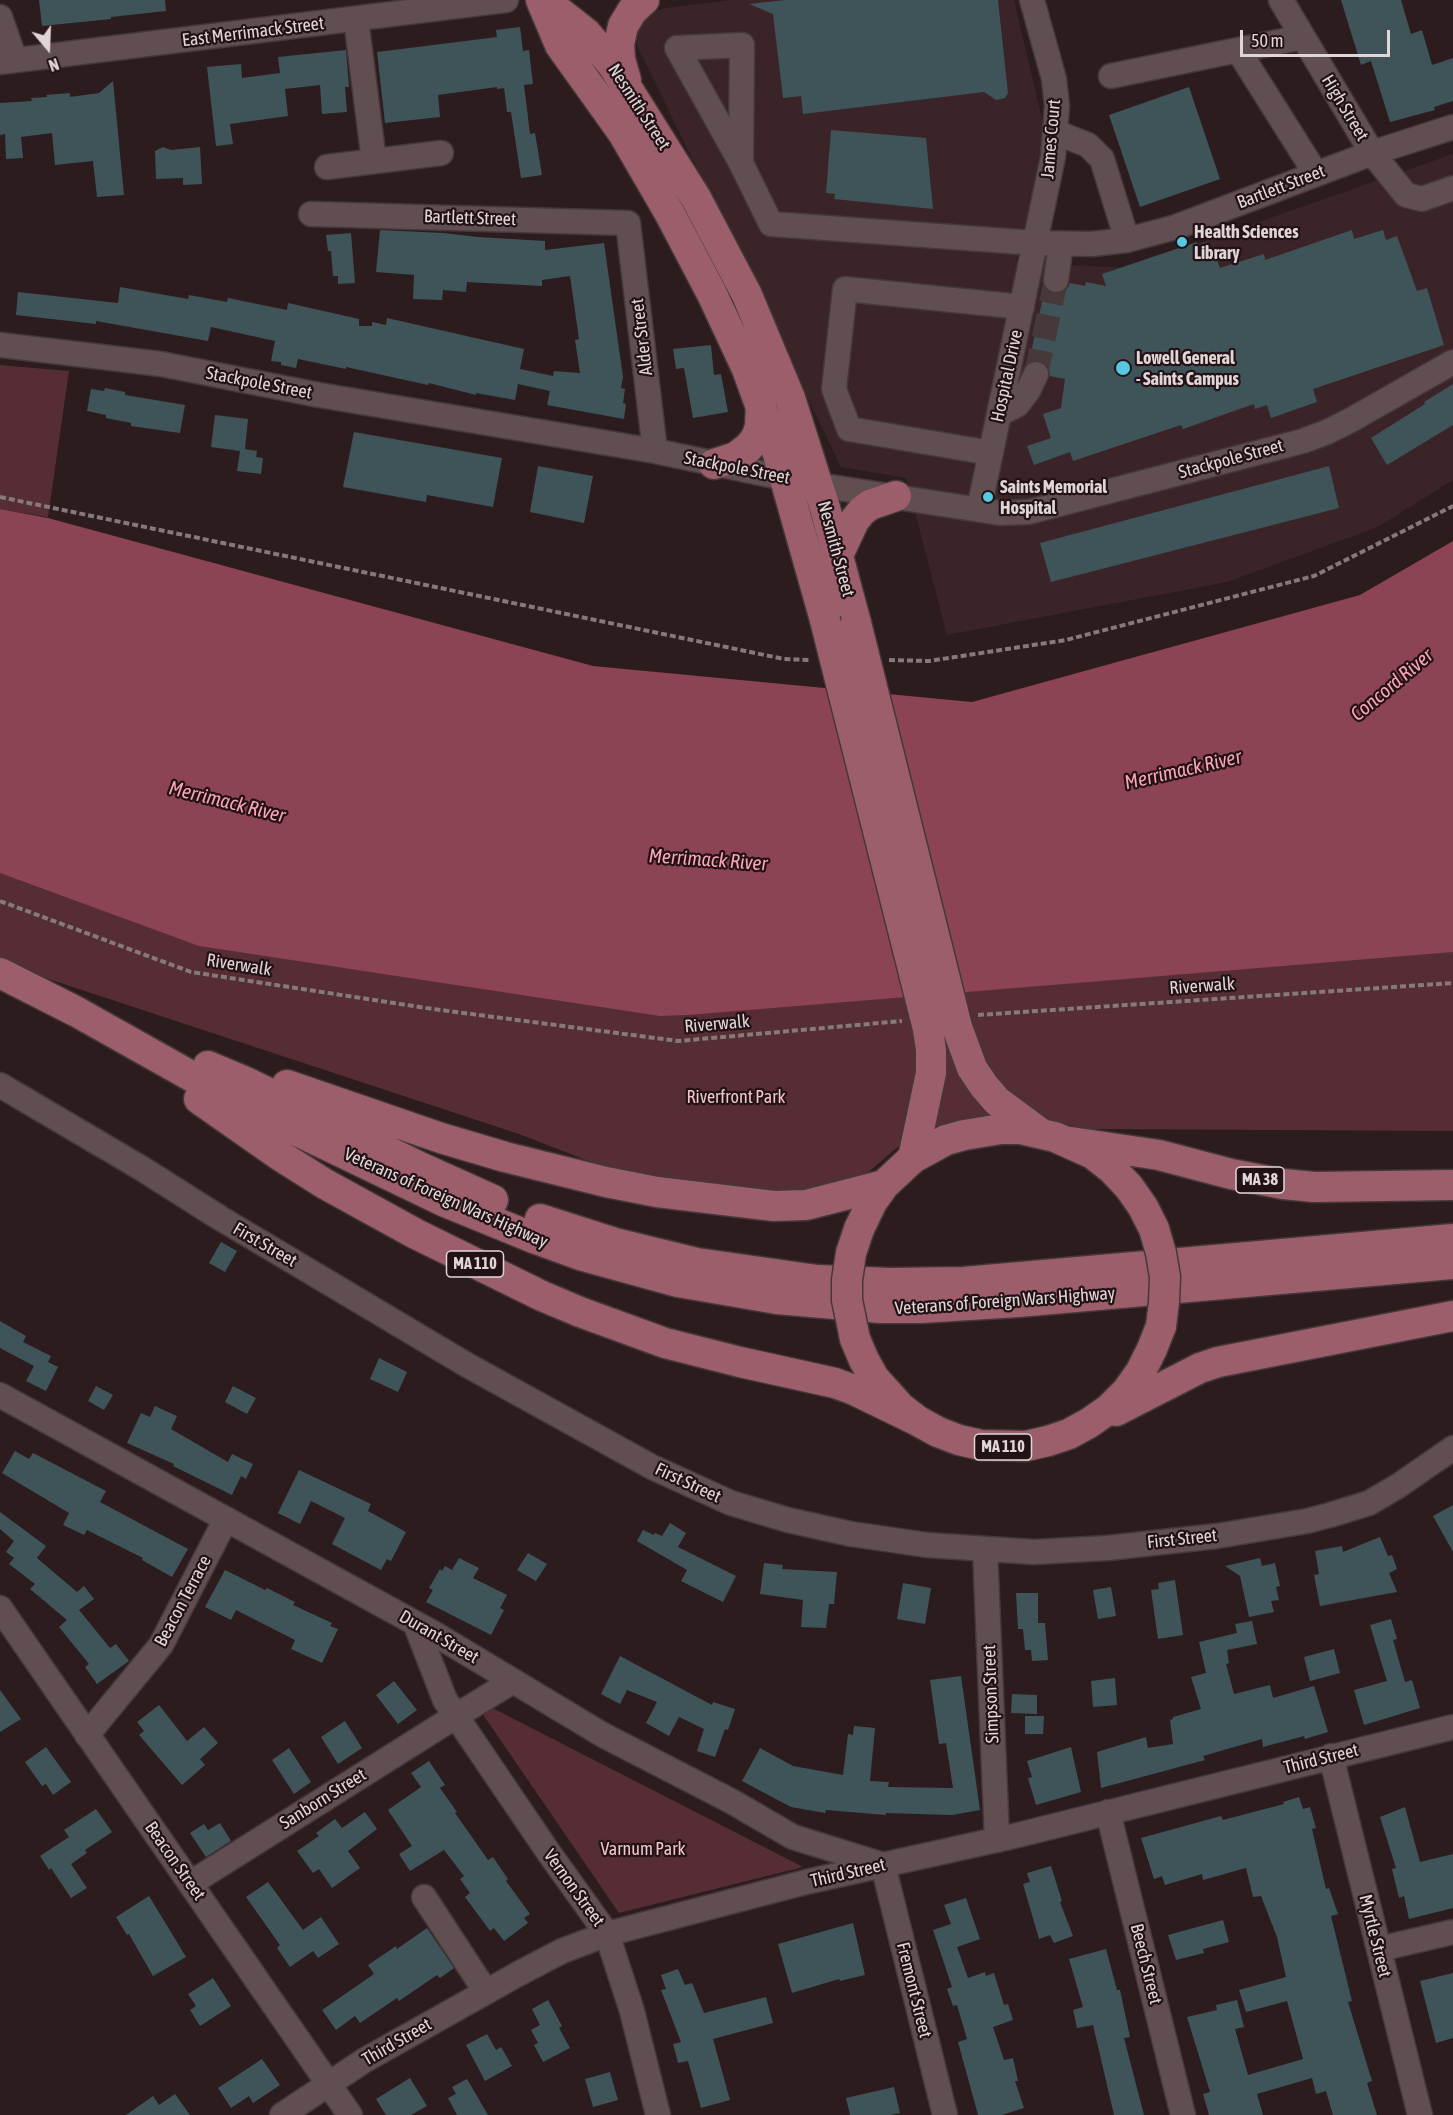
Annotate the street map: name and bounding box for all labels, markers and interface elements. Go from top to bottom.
street label: East Merrimack Street [181,13,325,51]
north arrow [18,18,78,78]
scale bar [1243,18,1393,56]
text: 50 m [1251,30,1283,51]
text: N [46,55,61,75]
street label: Nesmith Street [603,60,675,154]
street label: High Street [1317,71,1373,145]
street label: James Court [1037,98,1065,180]
street label: Bartlett Street [1234,160,1328,214]
street label: Bartlett Street [423,206,517,230]
place label: Health Sciences Library [1194,221,1299,264]
marker: Health Sciences Library [1175,235,1189,249]
street label: Alder Street [627,297,657,377]
street label: Hospital Drive [987,328,1027,424]
place label: Lowell General - Saints Campus [1136,347,1239,389]
marker: Lowell General - Saints Campus [1114,359,1132,377]
street label: Stackpole Street [204,362,314,404]
street label: Stackpole Street [1176,435,1286,483]
street label: Stackpole Street [682,447,792,489]
place label: Saints Memorial Hospital [1000,476,1107,518]
marker: Saints Memorial Hospital [981,490,995,504]
street label: Nesmith Street [813,499,859,599]
water label: Concord River [1346,644,1438,726]
water label: Merrimack River [1122,745,1244,795]
water label: Merrimack River [166,776,288,828]
water label: Merrimack River [648,844,768,876]
street label: Riverwalk [205,949,273,981]
street label: Riverwalk [1169,973,1235,999]
street label: Riverwalk [683,1010,751,1038]
park label: Riverfront Park [687,1086,785,1108]
street label: Veterans of Foreign Wars Highway [341,1143,551,1253]
road number: MA 38 [1236,1167,1284,1193]
street label: First Street [229,1218,301,1272]
road number: MA 110 [446,1251,504,1277]
street label: Veterans of Foreign Wars Highway [894,1283,1116,1319]
road number: MA 110 [974,1434,1032,1460]
street label: First Street [652,1458,724,1508]
street label: First Street [1146,1525,1218,1553]
street label: Beacon Terrace [150,1552,216,1650]
street label: Durant Street [396,1606,482,1668]
street label: Simpson Street [978,1644,1004,1744]
street label: Third Street [1281,1739,1361,1779]
street label: Sanborn Street [276,1764,370,1834]
street label: Beacon Street [140,1818,210,1904]
park label: Varnum Park [601,1838,685,1860]
street label: Vernon Street [539,1845,609,1931]
street label: Third Street [808,1854,888,1892]
street label: Myrtle Street [1354,1892,1396,1980]
street label: Beech Street [1126,1922,1166,2006]
street label: Fremont Street [892,1940,936,2040]
street label: Third Street [359,2014,435,2070]

